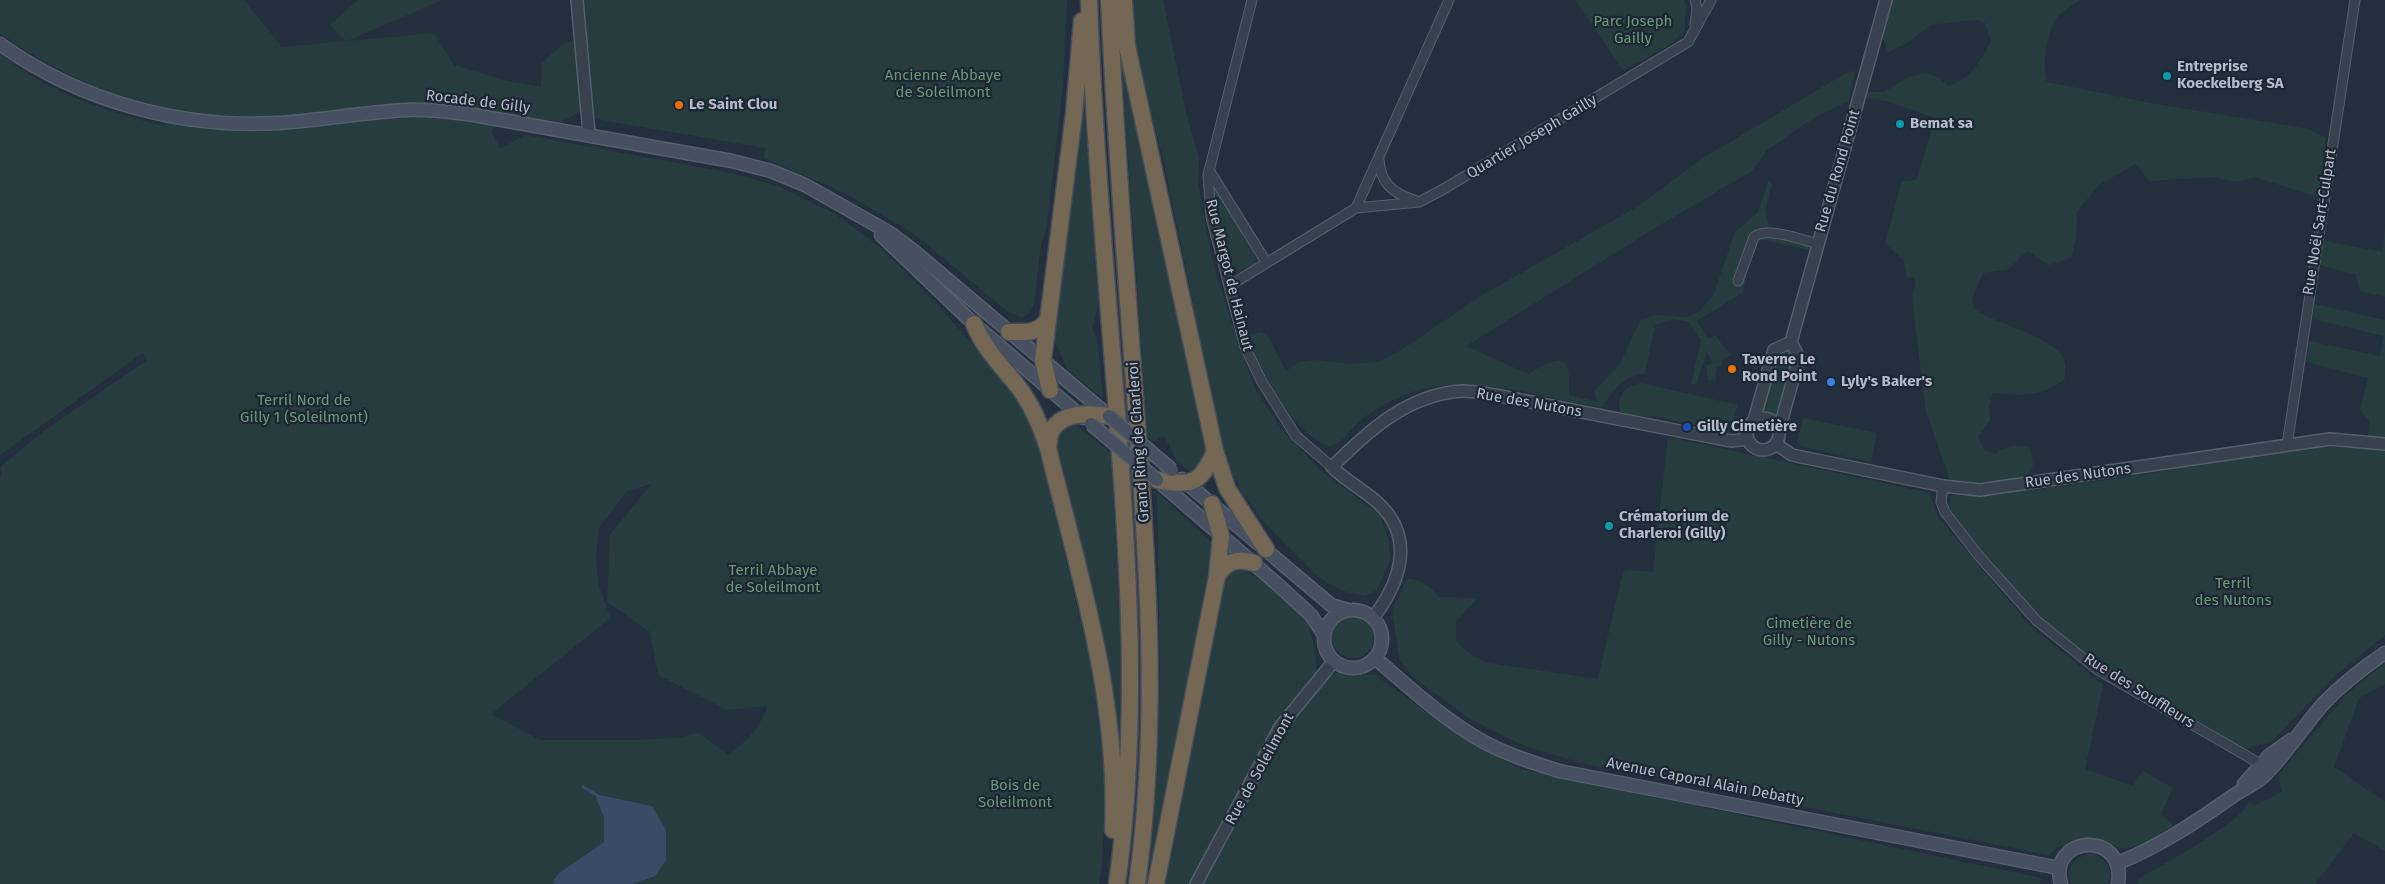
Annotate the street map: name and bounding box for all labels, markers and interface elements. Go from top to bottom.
park label: Parc Joseph Gailly [1594,13,1672,48]
place label: Entreprise Koeckelberg SA [2177,58,2284,93]
park label: Ancienne Abbaye de Soleilmont [885,67,1001,102]
marker: Entreprise Koeckelberg SA [2161,70,2173,82]
street label: Rocade de Gilly [425,87,531,117]
street label: Quartier Joseph Gailly [1464,91,1600,183]
place label: Le Saint Clou [689,96,777,114]
marker: Le Saint Clou [673,99,685,111]
street label: Rue du Rond Point [1812,108,1864,234]
place label: Bemat sa [1910,115,1973,133]
marker: Bemat sa [1894,118,1906,130]
street label: Rue Noël Sart-Culpart [2300,148,2340,296]
street label: Rue Margot de Hainaut [1201,197,1257,353]
place label: Taverne Le Rond Point [1742,351,1817,386]
street label: Grand Ring de Charleroi [1124,361,1154,523]
marker: Taverne Le Rond Point [1726,363,1738,375]
place label: Lyly's Baker's [1841,373,1932,391]
marker: Lyly's Baker's [1825,376,1837,388]
street label: Rue des Nutons [1475,385,1583,421]
park label: Terril Nord de Gilly 1 (Soleilmont) [240,392,368,427]
place label: Gilly Cimetière [1697,418,1797,436]
marker: Gilly Cimetière [1681,421,1693,433]
street label: Rue des Nutons [2024,460,2132,492]
place label: Crématorium de Charleroi (Gilly) [1619,508,1729,543]
marker: Crématorium de Charleroi (Gilly) [1603,520,1615,532]
park label: Terril Abbaye de Soleilmont [726,562,820,597]
park label: Terril des Nutons [2195,575,2271,610]
park label: Cimetière de Gilly - Nutons [1763,615,1855,650]
street label: Rue des Souffleurs [2080,650,2198,732]
street label: Rue de Soleilmont [1222,710,1298,828]
street label: Avenue Caporal Alain Debatty [1605,754,1805,810]
park label: Bois de Soleilmont [978,777,1052,812]

